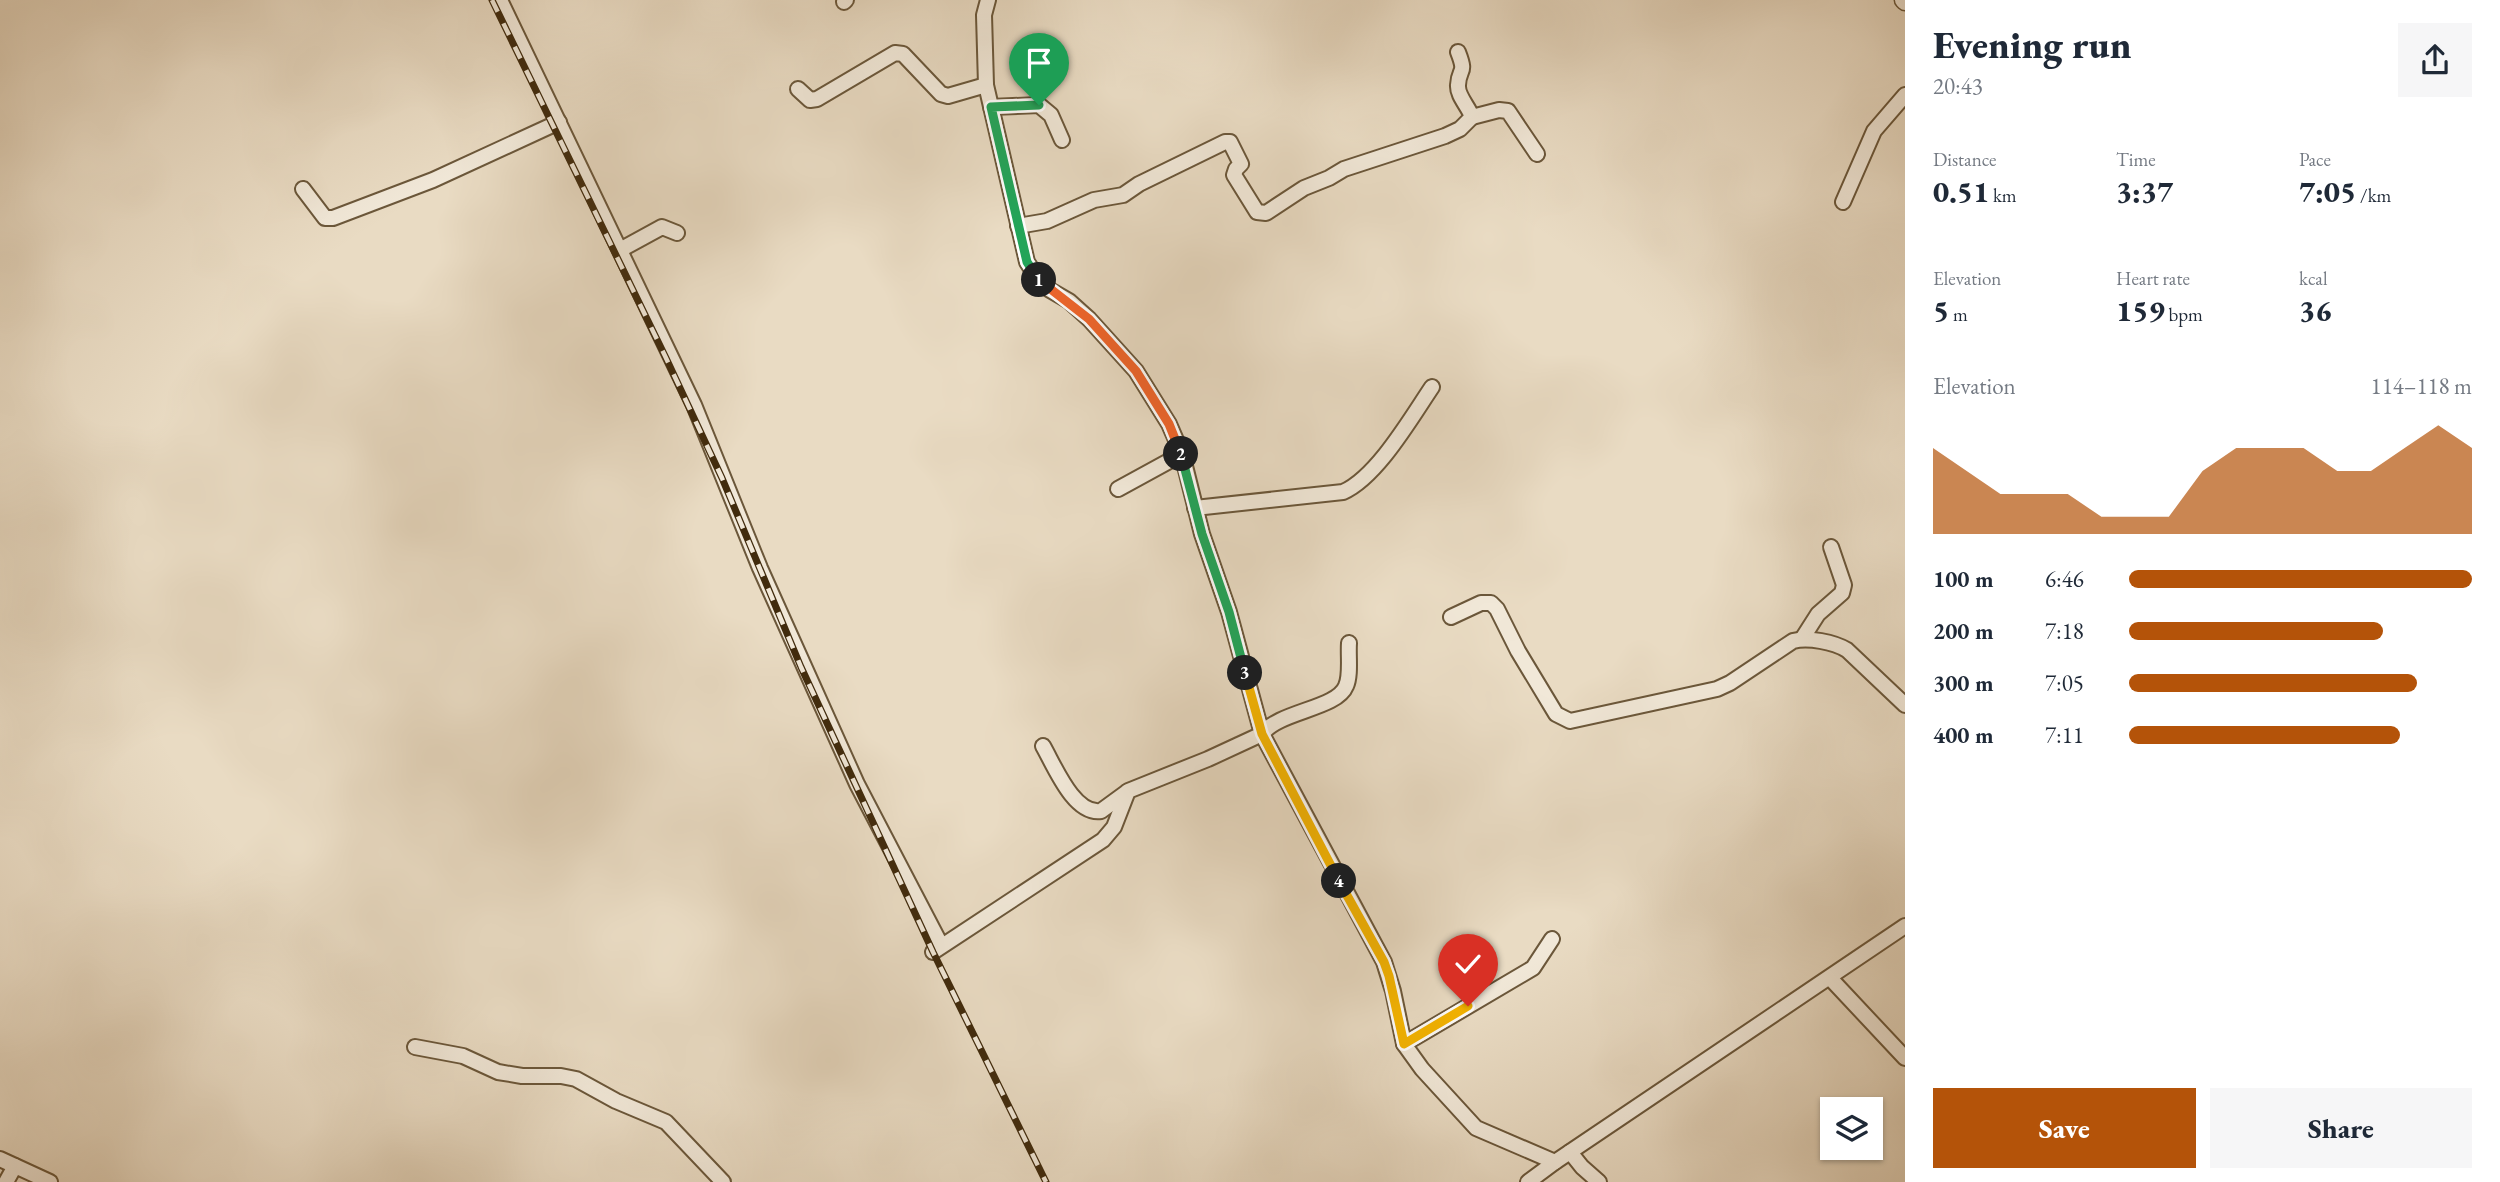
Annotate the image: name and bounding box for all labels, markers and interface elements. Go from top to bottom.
text: Evening run [1933,20,2131,69]
button: share [2398,23,2472,97]
pin [1009,33,1069,105]
icon: arrive [1020,44,1058,82]
text: 20:43 [1933,71,1983,101]
text: Distance [1933,147,1996,172]
text: Time [2116,147,2156,172]
text: Pace [2299,147,2331,172]
text: 0.51 [1933,172,1989,211]
text: 3:37 [2116,172,2173,211]
text: 7:05 [2299,172,2356,211]
text: km [1989,183,2017,208]
text: /km [2356,183,2391,208]
pin: 1 [1021,262,1056,298]
text: Elevation [1933,266,2001,291]
text: Heart rate [2116,266,2190,291]
text: kcal [2299,266,2328,291]
text: 1 [1033,267,1044,292]
text: 5 [1933,291,1949,330]
text: 159 [2116,291,2165,330]
text: 36 [2299,291,2331,330]
text: m [1949,302,1968,327]
text: bpm [2165,302,2203,327]
text: Elevation [1933,371,2016,401]
text: 114–118 m [2371,371,2472,401]
pin: 2 [1164,436,1198,472]
text: 2 [1175,441,1186,466]
text: 100 m [1933,564,1994,594]
text: 6:46 [2045,564,2084,594]
text: 200 m [1933,616,1994,646]
text: 7:18 [2045,616,2084,646]
pin: 3 [1228,656,1262,690]
text: 3 [1239,660,1250,685]
text: 300 m [1933,668,1994,698]
text: 7:05 [2045,668,2084,698]
text: 400 m [1933,720,1994,750]
text: 7:11 [2045,720,2084,750]
pin: 4 [1322,864,1356,898]
text: 4 [1333,868,1344,893]
pin [1438,934,1498,1006]
icon: check [1449,945,1487,983]
button: Save [1933,1088,2196,1168]
button: Share [2210,1088,2472,1168]
map controls [1820,1097,1883,1160]
button: layers [1820,1097,1883,1160]

